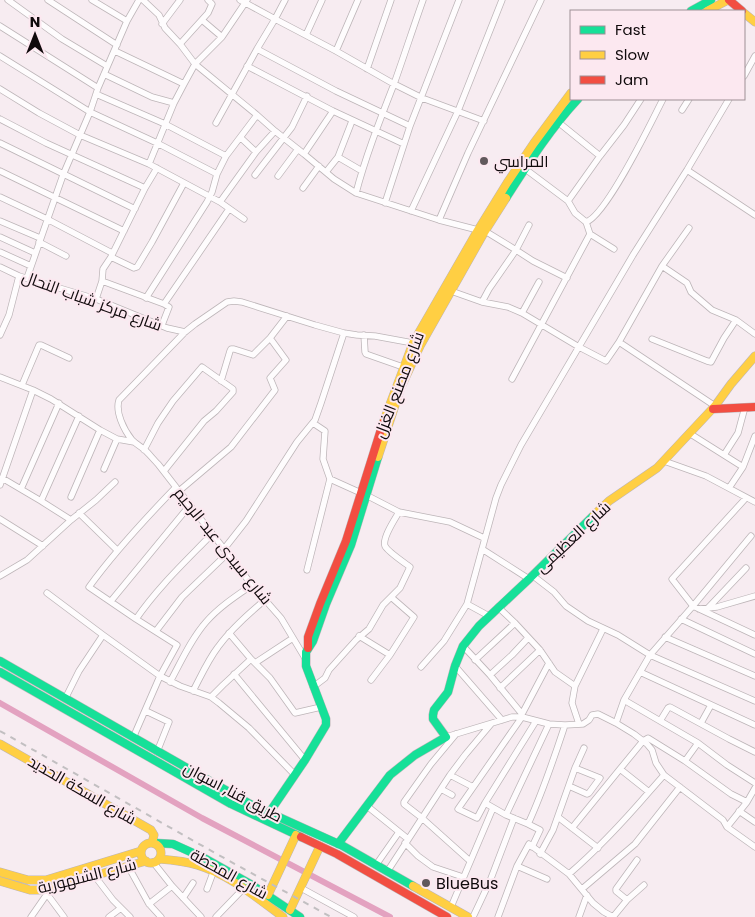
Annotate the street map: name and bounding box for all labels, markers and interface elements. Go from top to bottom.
north arrow [10,10,60,60]
legend [570,10,745,100]
text: N [30,12,40,32]
text: Fast [615,19,646,40]
text: Slow [615,44,650,65]
text: Jam [615,69,649,90]
place label: المراسي [494,150,548,174]
marker: المراسي [478,155,490,167]
street label: شارع مركز شباب النحال [19,265,165,337]
street label: شارع مصنع الغزل [368,328,430,442]
street label: شارع سيدى عبد الرحيم [168,482,278,610]
street label: شارع العظيمى [530,496,616,578]
street label: شارع السكة الحديد [24,750,140,830]
street label: طريق قنا, اسوان [179,756,287,828]
street label: شارع المحطة [186,843,272,905]
street label: شارع الشنهورية [35,853,139,899]
place label: BlueBus [436,872,498,895]
marker: BlueBus [420,877,432,889]

